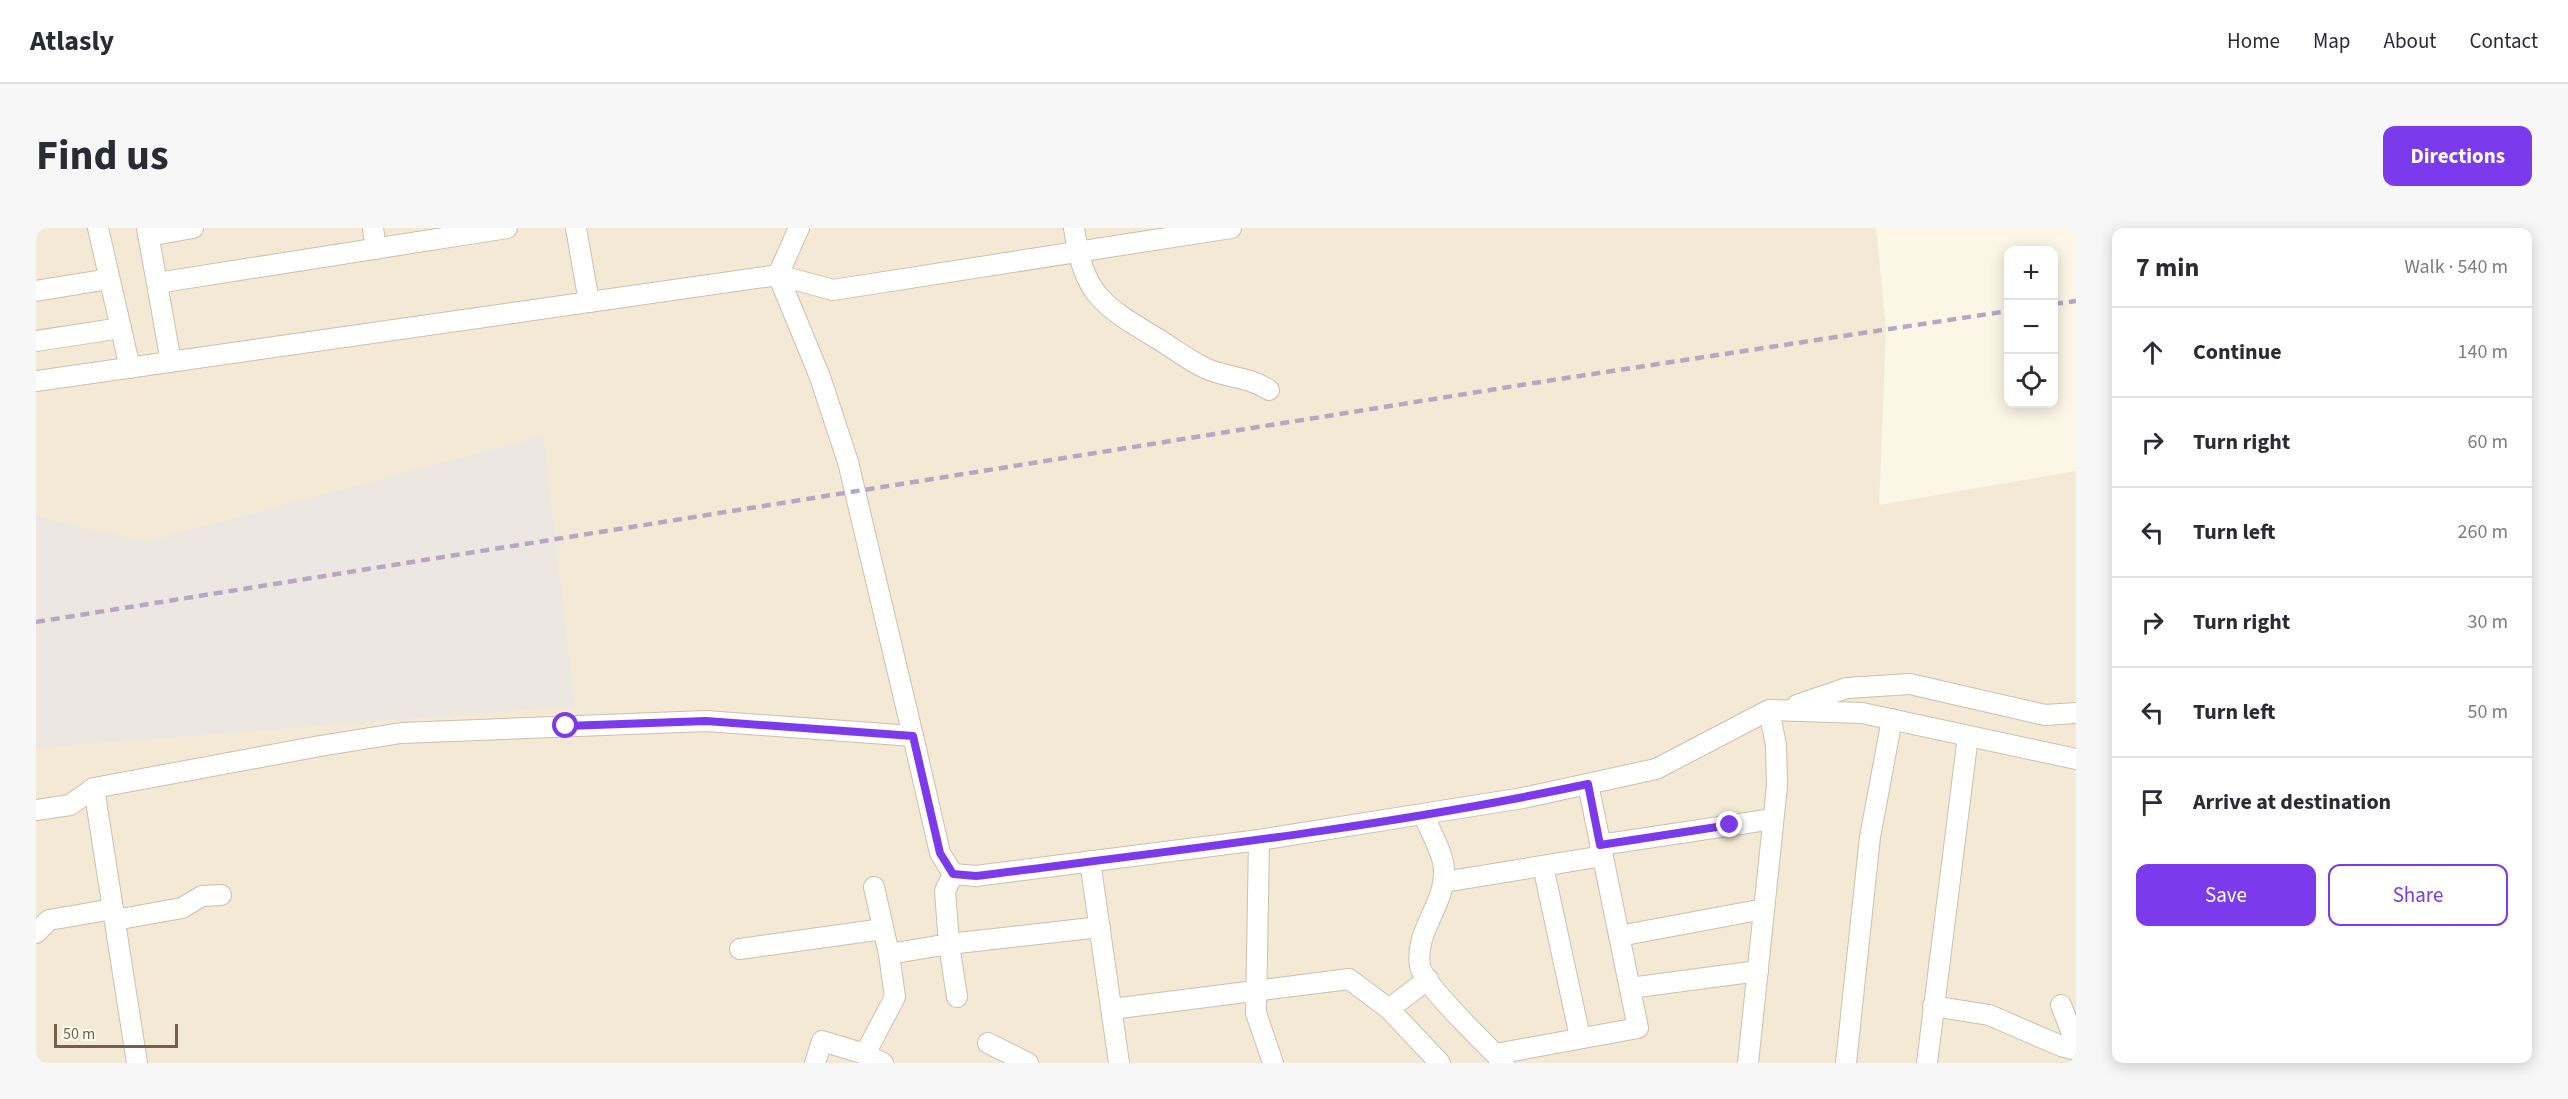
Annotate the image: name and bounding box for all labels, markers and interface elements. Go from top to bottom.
text: Atlasly [30,21,114,61]
text: Home [2227,26,2280,56]
text: Map [2313,26,2351,56]
text: About [2384,26,2436,56]
text: Contact [2469,26,2538,56]
text: Find us [36,126,169,186]
button: Directions [2383,126,2532,186]
map controls [2004,246,2058,408]
button: + [2004,246,2058,300]
text: 7 min [2136,249,2199,286]
text: Walk · 540 m [2404,253,2508,281]
button: − [2004,300,2058,354]
icon: ahead [2136,336,2169,369]
text: Continue [2193,336,2282,368]
text: 140 m [2458,338,2508,366]
button: locate [2004,354,2058,408]
icon: right [2136,426,2169,459]
text: Turn right [2193,426,2290,458]
text: 60 m [2468,428,2508,456]
icon: left [2136,516,2169,549]
text: Turn left [2193,516,2275,548]
text: 260 m [2458,518,2508,546]
icon: right [2136,606,2169,639]
text: Turn right [2193,606,2290,638]
text: 30 m [2468,608,2508,636]
icon: left [2136,696,2169,729]
text: Turn left [2193,696,2275,728]
text: 50 m [2468,698,2508,726]
route start [552,712,578,738]
icon: arrive [2136,786,2169,819]
text: Arrive at destination [2193,786,2391,818]
route end [1716,811,1742,837]
button: Save [2136,864,2316,926]
button: Share [2328,864,2508,926]
scale bar [54,1021,178,1048]
text: 50 m [63,1023,95,1045]

